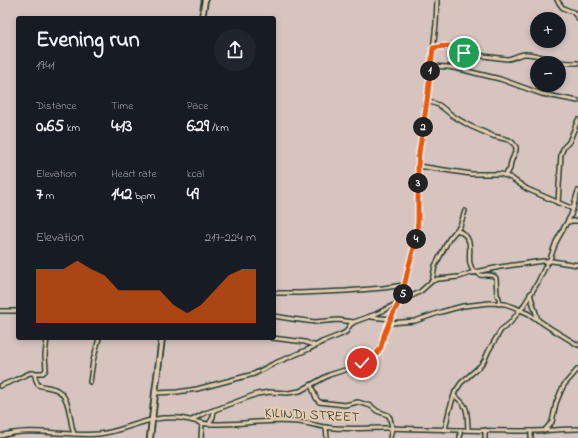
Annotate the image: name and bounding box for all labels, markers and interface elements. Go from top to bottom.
map controls [530,12,566,92]
button: + [530,12,566,48]
text: Evening run [36,25,140,57]
button: share [214,29,256,71]
pin [447,36,481,70]
icon: arrive [453,42,475,64]
text: 19:41 [36,56,55,75]
button: − [530,56,566,92]
pin: 1 [420,61,440,81]
text: 1 [428,63,432,79]
text: Distance [36,98,77,114]
text: Time [111,98,133,114]
text: Pace [187,98,208,114]
text: 0.65 [36,114,64,139]
text: 4:13 [111,114,132,139]
text: 6:29 [187,114,209,139]
pin: 2 [413,117,433,137]
text: 2 [420,119,426,135]
text: km [64,120,80,136]
text: /km [209,120,229,136]
text: Elevation [36,166,76,182]
text: Heart rate [111,166,156,182]
text: kcal [187,166,204,182]
pin: 3 [408,173,428,193]
text: 3 [416,175,420,191]
text: 7 [36,182,43,207]
text: 142 [111,182,132,207]
text: 49 [187,182,199,207]
text: m [43,188,54,204]
text: bpm [132,188,155,204]
text: Elevation [36,228,84,247]
text: 217–224 m [205,228,256,247]
pin: 4 [406,229,426,249]
text: 4 [414,231,418,247]
pin: 5 [393,284,413,304]
text: 5 [400,286,406,302]
pin [345,346,379,380]
icon: check [351,352,373,374]
street label: KILINDI STREET [264,403,360,428]

